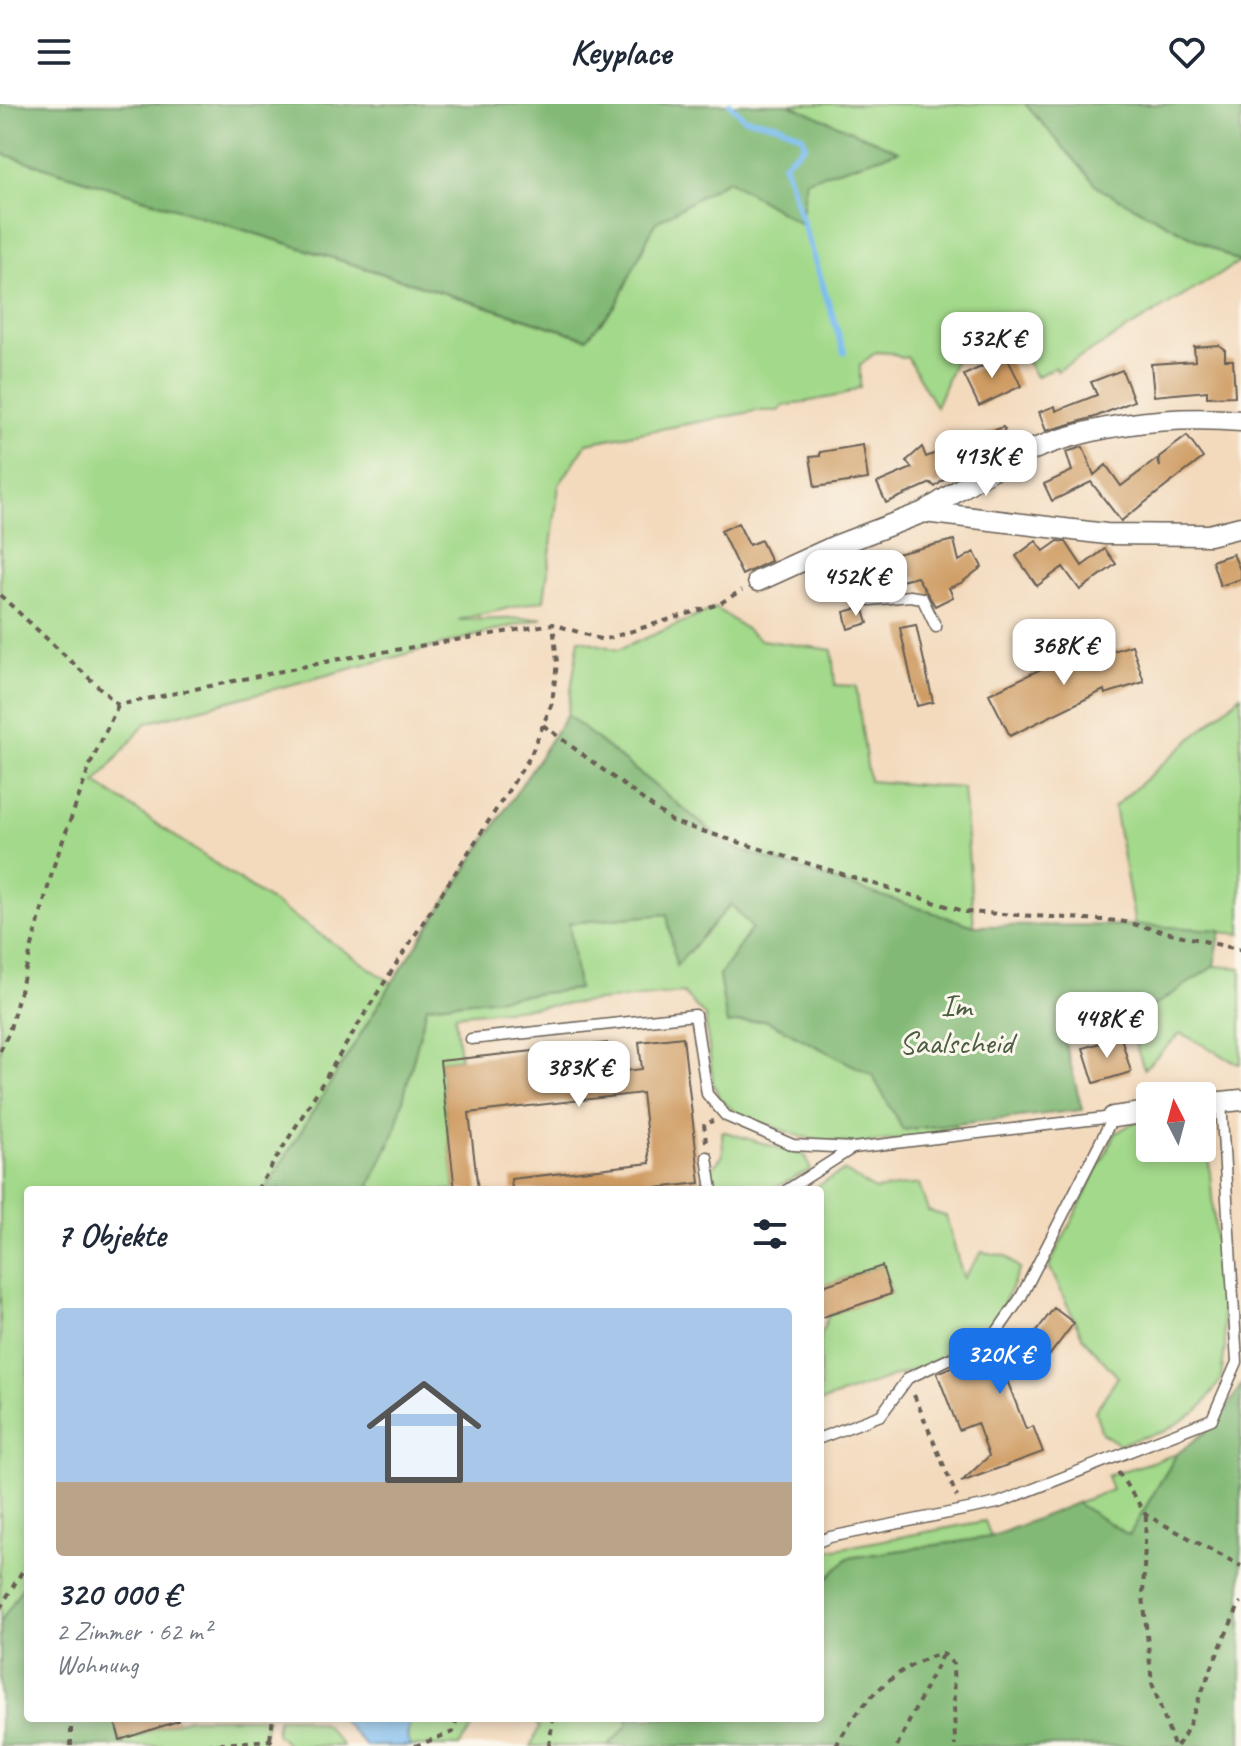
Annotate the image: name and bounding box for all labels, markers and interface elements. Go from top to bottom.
text: Keyplace [570,29,671,75]
icon: menu [32,30,76,74]
icon: heart [1165,30,1209,74]
pin: 532K € [927,312,1057,380]
text: 532K € [959,321,1025,354]
pin: 413K € [921,430,1051,498]
text: 413K € [953,439,1019,472]
pin: 452K € [791,550,921,618]
text: 452K € [823,559,889,592]
pin: 368K € [999,619,1129,687]
text: 368K € [1031,628,1097,661]
park label: Im Saalscheid [899,985,1018,1063]
pin: 448K € [1042,992,1172,1060]
text: 448K € [1074,1001,1140,1034]
pin: 383K € [514,1041,644,1109]
text: 383K € [546,1050,612,1083]
north arrow [1136,1082,1216,1162]
map controls [1136,1082,1216,1162]
icon: filters [748,1212,792,1256]
text: 7 Objekte [56,1213,166,1256]
pin: 320K € [935,1328,1065,1396]
text: 320K € [967,1337,1033,1370]
icon: home [352,1360,496,1504]
text: 320 000 € [56,1572,180,1615]
text: 2 Zimmer · 62 m² [56,1615,211,1648]
text: Wohnung [56,1648,138,1681]

